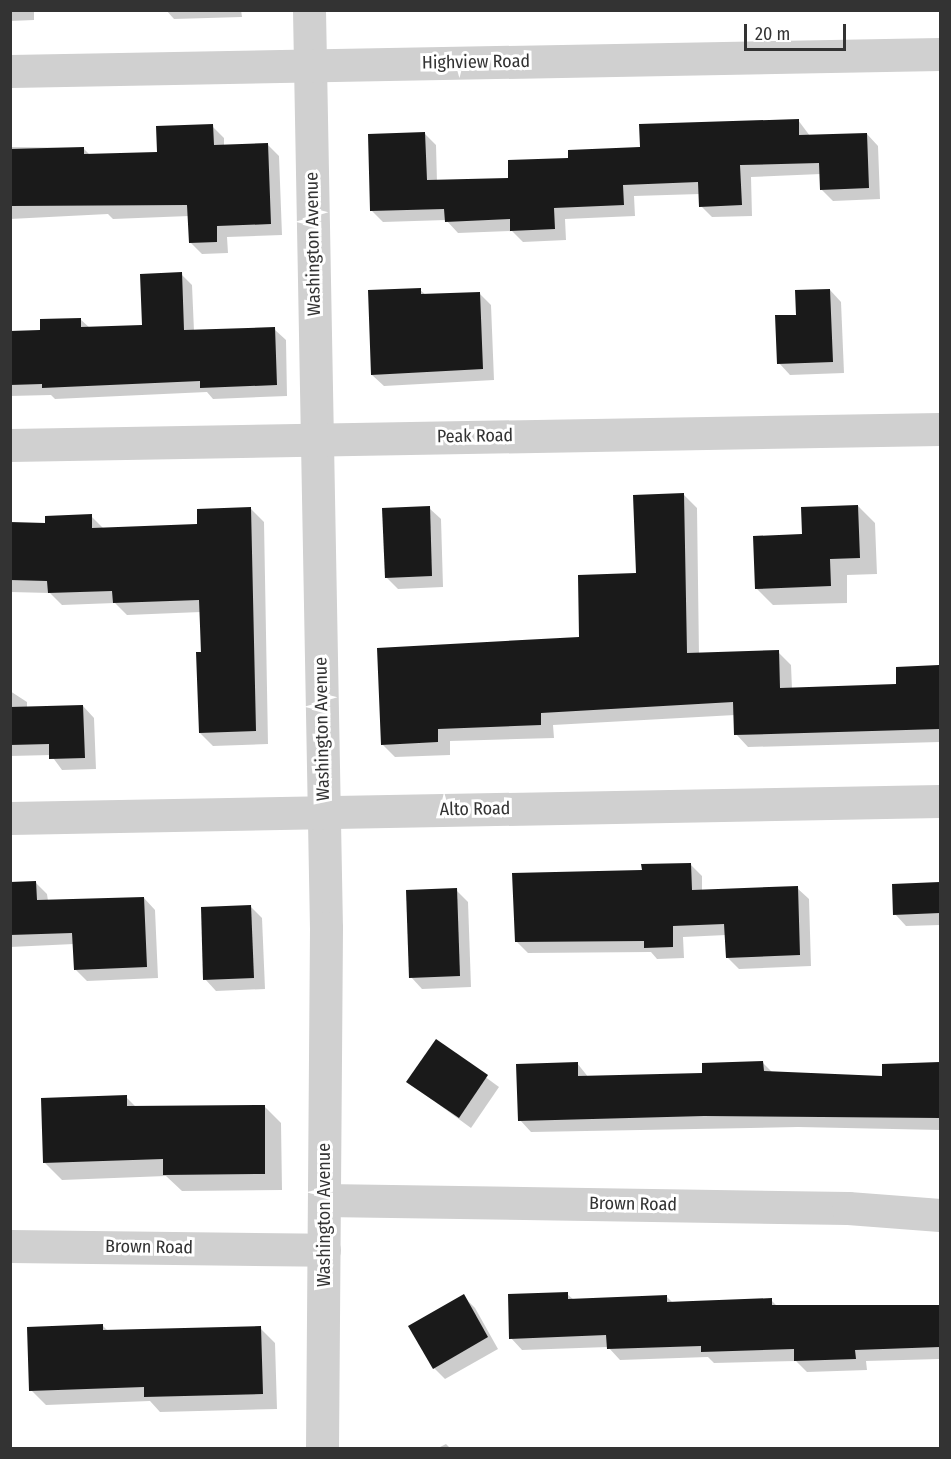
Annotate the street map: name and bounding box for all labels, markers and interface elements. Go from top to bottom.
scale bar [747,12,849,50]
text: 20 m [755,23,790,45]
street label: Highview Road [422,50,530,74]
street label: Washington Avenue [301,172,325,316]
street label: Peak Road [437,425,513,447]
street label: Washington Avenue [310,657,334,801]
street label: Alto Road [439,798,511,820]
street label: Washington Avenue [313,1143,335,1287]
street label: Brown Road [589,1192,677,1216]
street label: Brown Road [105,1235,193,1259]

